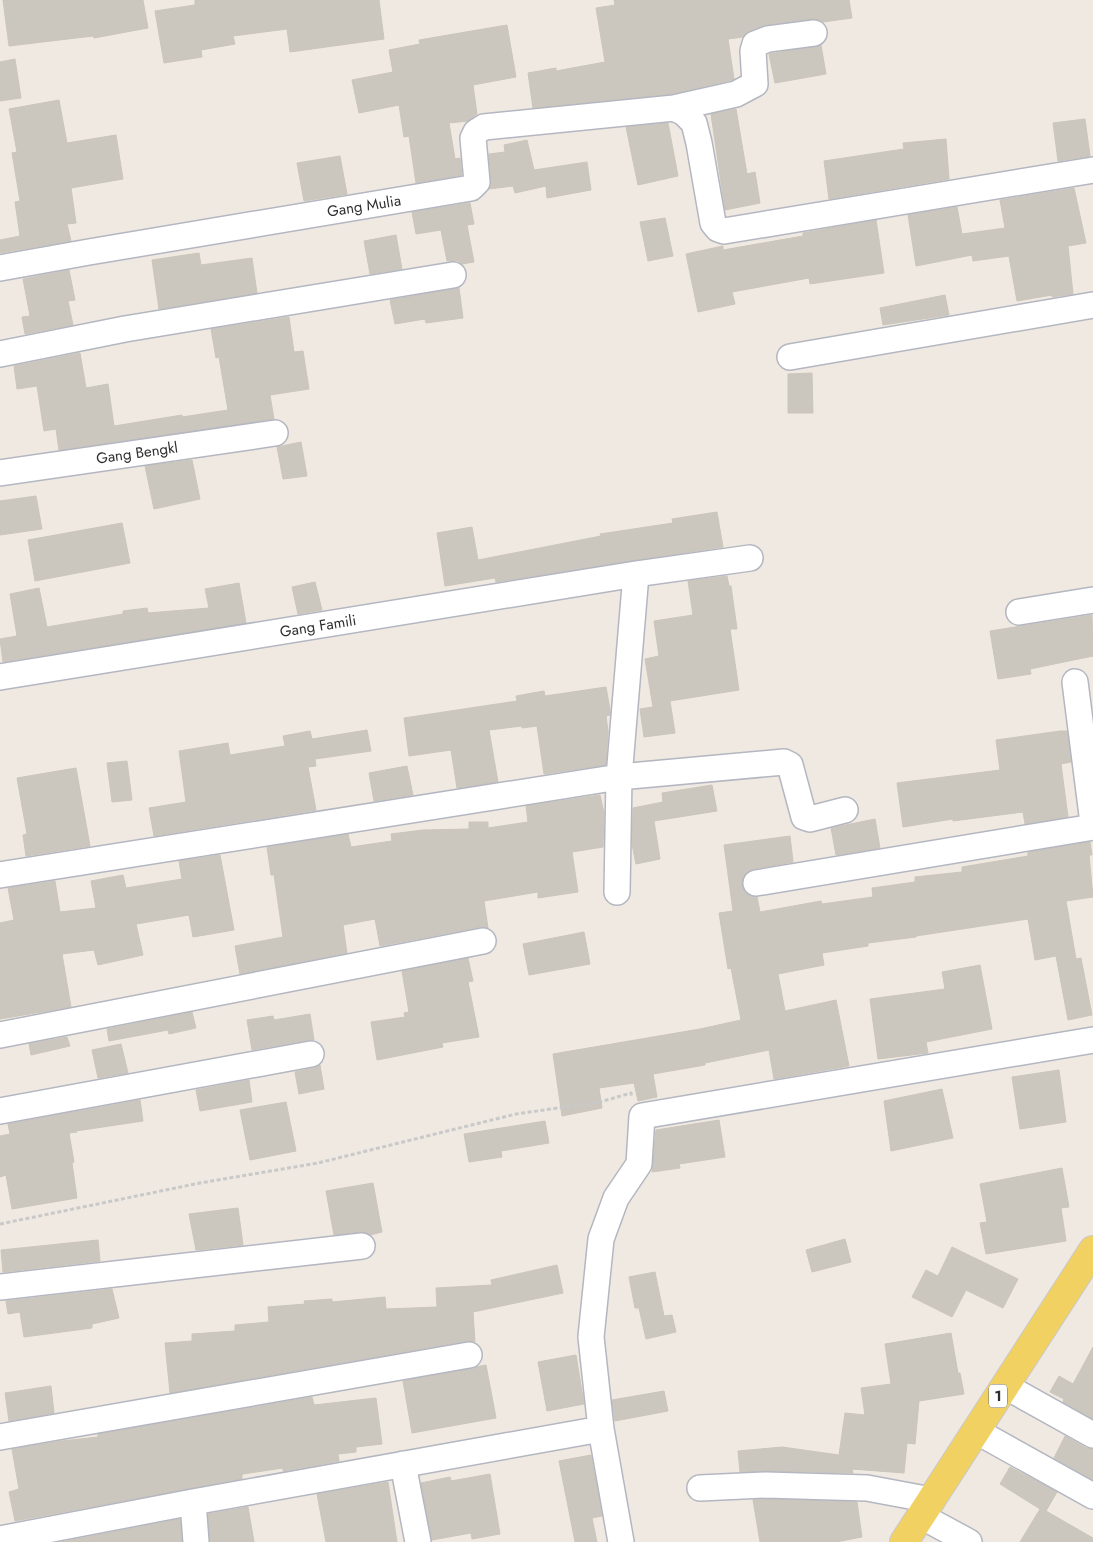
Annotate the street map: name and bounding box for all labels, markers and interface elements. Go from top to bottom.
street label: Gang Mulia [326,189,402,223]
street label: Gang Bengkl [95,436,179,470]
street label: Gang Famili [278,609,358,643]
road number: 1 [989,1384,1007,1408]

